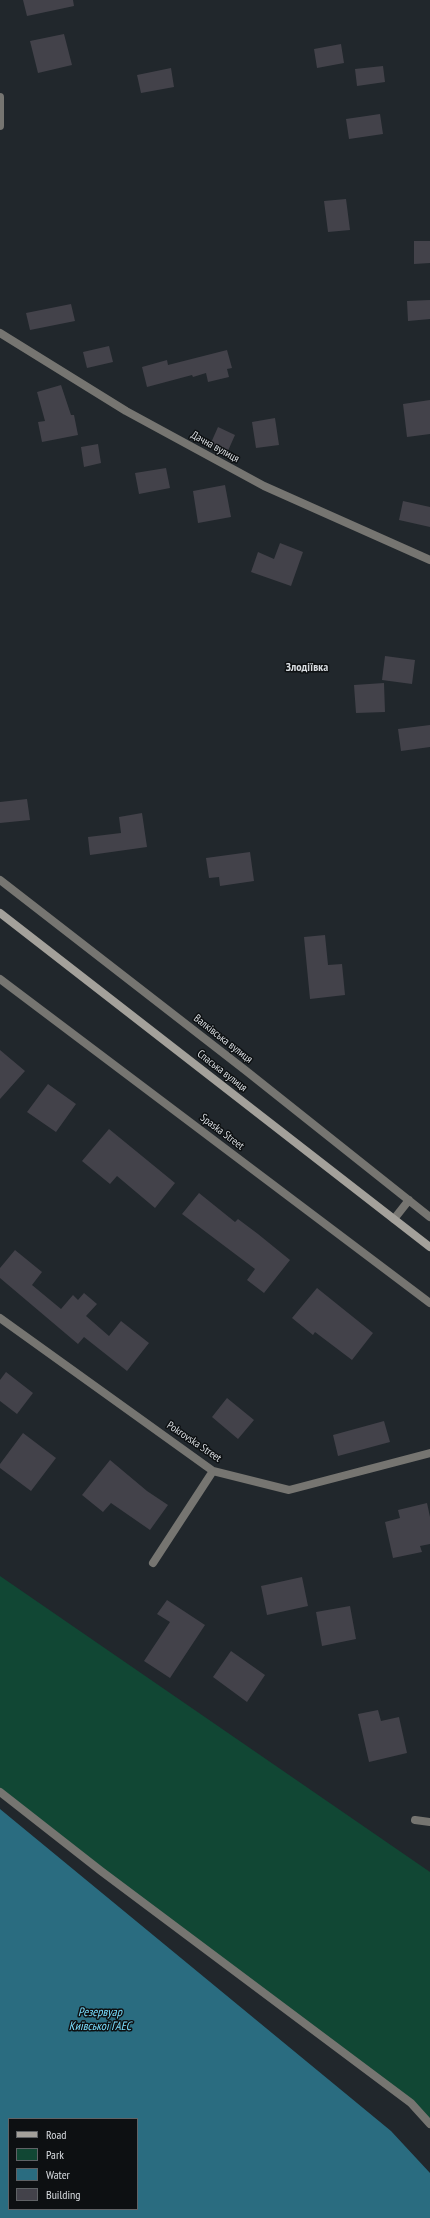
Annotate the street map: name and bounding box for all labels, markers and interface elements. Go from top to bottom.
street label: Дачна вулиця [189,428,241,466]
district label: Злодіївка [286,661,328,675]
street label: Валківська вулиця [191,1012,255,1066]
street label: Спаська вулиця [194,1047,250,1095]
street label: Spaska Street [198,1111,246,1153]
street label: Pokrovska Street [164,1419,224,1465]
water label: Резервуар Київської ГАЕС [69,2006,131,2034]
legend [8,2118,138,2210]
text: Road [46,2127,66,2142]
text: Park [46,2147,64,2162]
text: Water [46,2167,70,2182]
text: Building [46,2187,81,2202]

